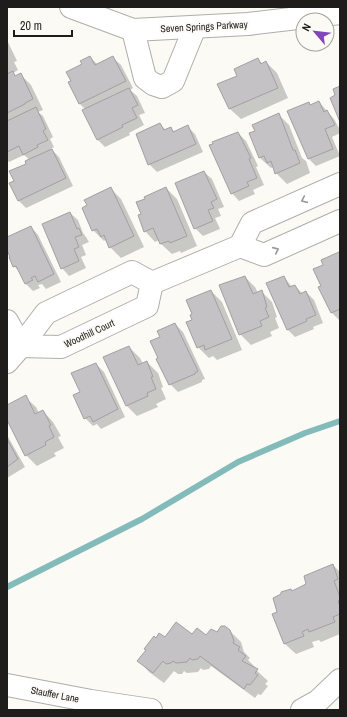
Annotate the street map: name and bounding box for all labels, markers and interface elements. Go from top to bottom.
scale bar [14,12,72,38]
north arrow [295,12,335,52]
text: 20 m [20,18,42,34]
street label: Seven Springs Parkway [160,18,249,35]
text: N [298,21,314,33]
one-way arrow [301,195,309,203]
one-way arrow [272,246,279,254]
street label: Woodhill Court [62,316,117,351]
street label: Stauffer Lane [30,683,81,706]

